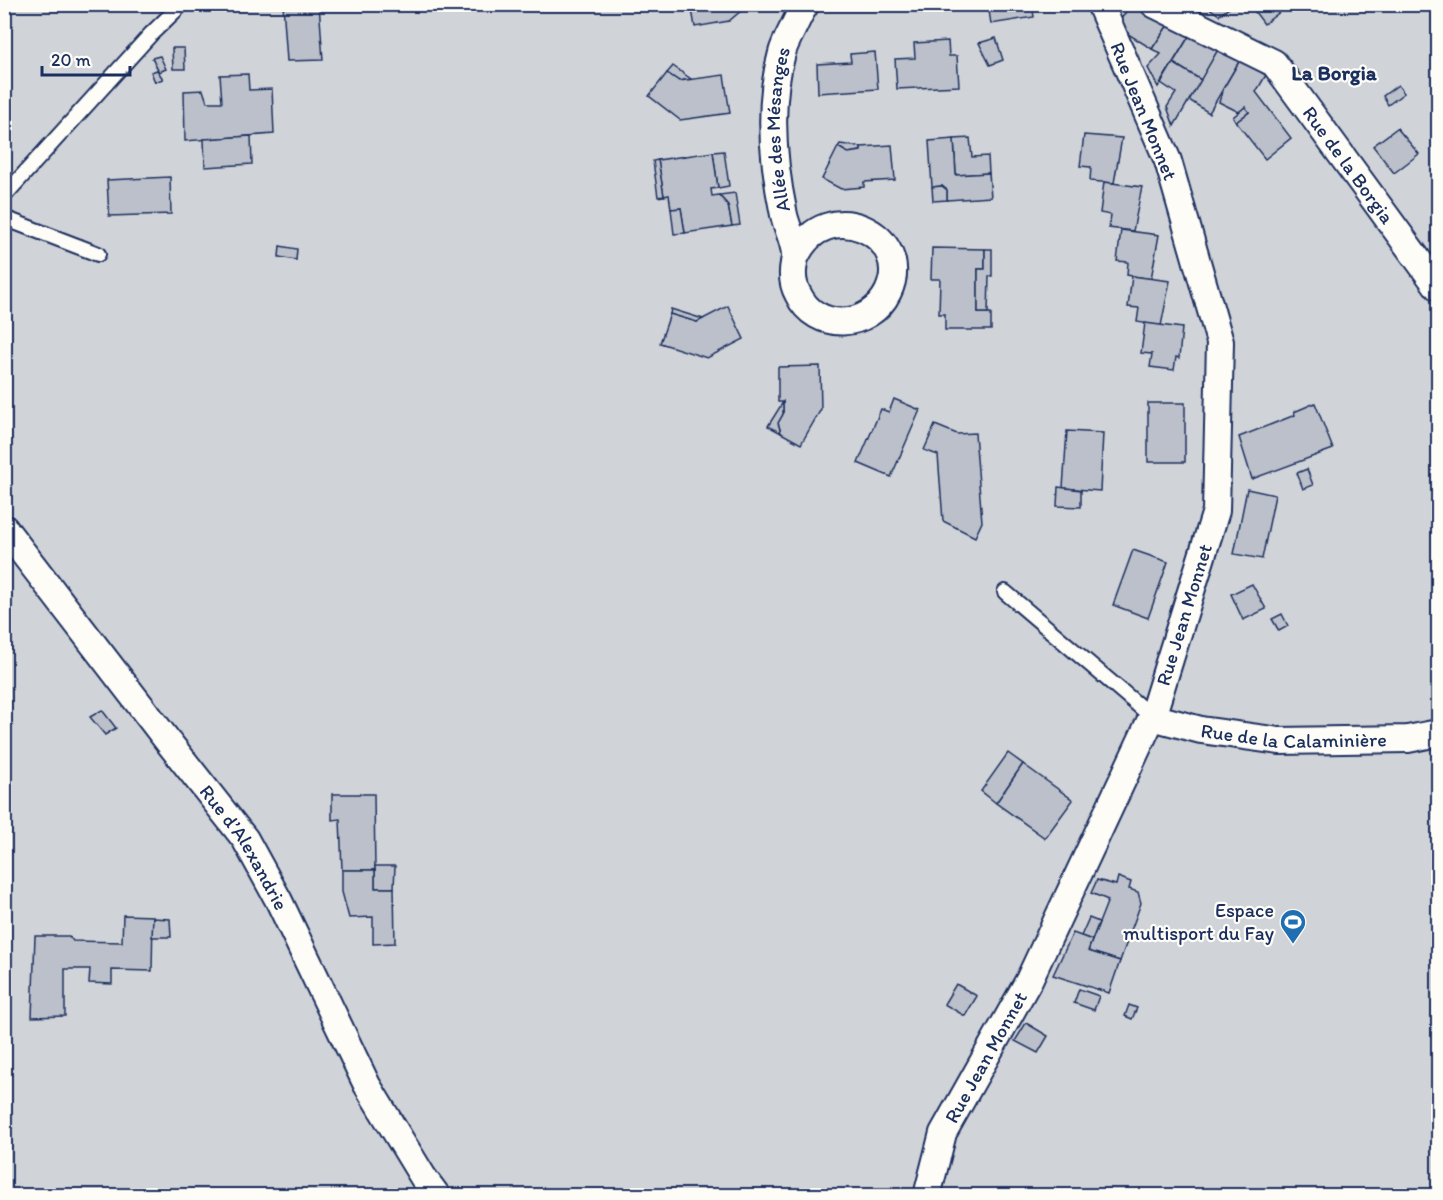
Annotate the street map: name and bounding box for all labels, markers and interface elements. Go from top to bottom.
street label: Rue Jean Monnet [1105,38,1183,184]
scale bar [42,39,130,77]
street label: Allée des Mésanges [761,44,795,214]
text: 20 m [51,49,91,71]
district label: La Borgia [1291,60,1378,86]
street label: Rue de la Borgia [1298,101,1400,229]
street label: Rue Jean Monnet [1150,541,1217,689]
street label: Rue de la Calaminière [1199,718,1387,753]
street label: Rue d’Alexandrie [195,780,293,914]
place label: Espace multisport du Fay [1123,898,1275,945]
sports icon: Espace multisport du Fay [1278,907,1308,945]
street label: Rue Jean Monnet [939,987,1032,1127]

